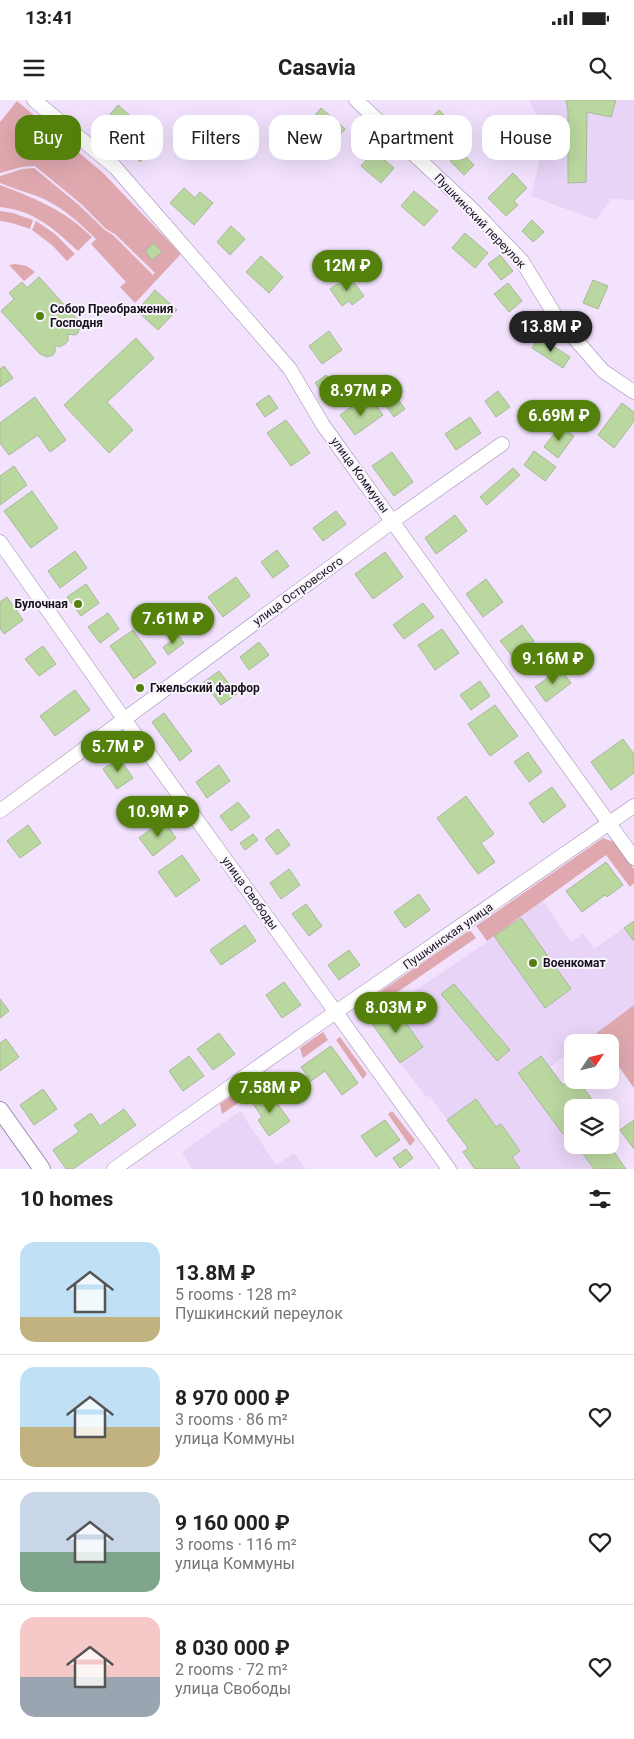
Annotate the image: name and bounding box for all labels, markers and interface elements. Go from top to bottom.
text: 13:41 [25,6,74,29]
icon: menu [20,54,48,82]
icon: search [586,54,614,82]
text: Casavia [278,55,356,80]
chip: Buy [15,115,81,160]
chip: Rent [91,115,163,160]
chip: Filters [173,115,259,160]
chip: New [269,115,341,160]
chip: Apartment [351,115,472,160]
chip: House [482,115,570,160]
street label: Пушкинский переулок [431,171,529,272]
pin: 12M ₽ [312,250,382,292]
text: 12M ₽ [323,256,371,275]
place label: Собор Преображения Господня [50,302,173,330]
marker: Собор Преображения Господня [34,310,46,322]
pin: 13.8M ₽ [505,310,597,353]
text: 13.8M ₽ [520,317,582,336]
pin: 8.97M ₽ [315,374,407,417]
text: 8.97M ₽ [330,381,392,400]
pin: 6.69M ₽ [513,400,605,442]
text: 6.69M ₽ [528,406,590,425]
street label: улица Коммуны [328,434,392,516]
street label: улица Островского [250,554,346,628]
place label: Булочная [15,597,68,611]
marker: Булочная [72,598,84,610]
pin: 7.61M ₽ [127,602,219,645]
text: 7.61M ₽ [142,609,204,628]
pin: 9.16M ₽ [507,642,599,685]
text: 9.16M ₽ [522,649,584,668]
place label: Гжельский фарфор [150,681,260,695]
marker: Гжельский фарфор [134,682,146,694]
pin: 5.7M ₽ [77,730,159,773]
text: 5.7M ₽ [92,737,144,756]
pin: 10.9M ₽ [112,796,204,838]
text: 10.9M ₽ [127,802,189,821]
street label: улица Свободы [219,854,281,932]
street label: Пушкинская улица [401,900,495,972]
place label: Военкомат [543,956,606,970]
marker: Военкомат [527,957,539,969]
pin: 8.03M ₽ [350,992,442,1034]
text: 8.03M ₽ [365,998,427,1017]
north arrow [564,1034,619,1089]
map controls [564,1034,619,1154]
pin: 7.58M ₽ [224,1072,316,1114]
text: 7.58M ₽ [239,1078,301,1097]
button: layers [564,1099,619,1154]
icon: filters [586,1185,614,1213]
text: 10 homes [20,1187,113,1211]
text: 13.8M ₽ [175,1261,256,1285]
icon: home [60,1262,120,1322]
icon: heart [586,1278,614,1306]
text: 5 rooms · 128 m² [175,1285,297,1304]
text: Пушкинский переулок [175,1304,343,1323]
text: 8 970 000 ₽ [175,1386,290,1410]
icon: home [60,1387,120,1447]
icon: heart [586,1403,614,1431]
text: 3 rooms · 86 m² [175,1410,288,1429]
text: улица Коммуны [175,1429,295,1448]
text: 9 160 000 ₽ [175,1511,290,1535]
icon: home [60,1512,120,1572]
icon: heart [586,1528,614,1556]
text: 3 rooms · 116 m² [175,1535,297,1554]
text: улица Коммуны [175,1554,295,1573]
text: 8 030 000 ₽ [175,1636,290,1660]
icon: home [60,1637,120,1697]
icon: heart [586,1653,614,1681]
text: 2 rooms · 72 m² [175,1660,288,1679]
text: улица Свободы [175,1679,291,1698]

